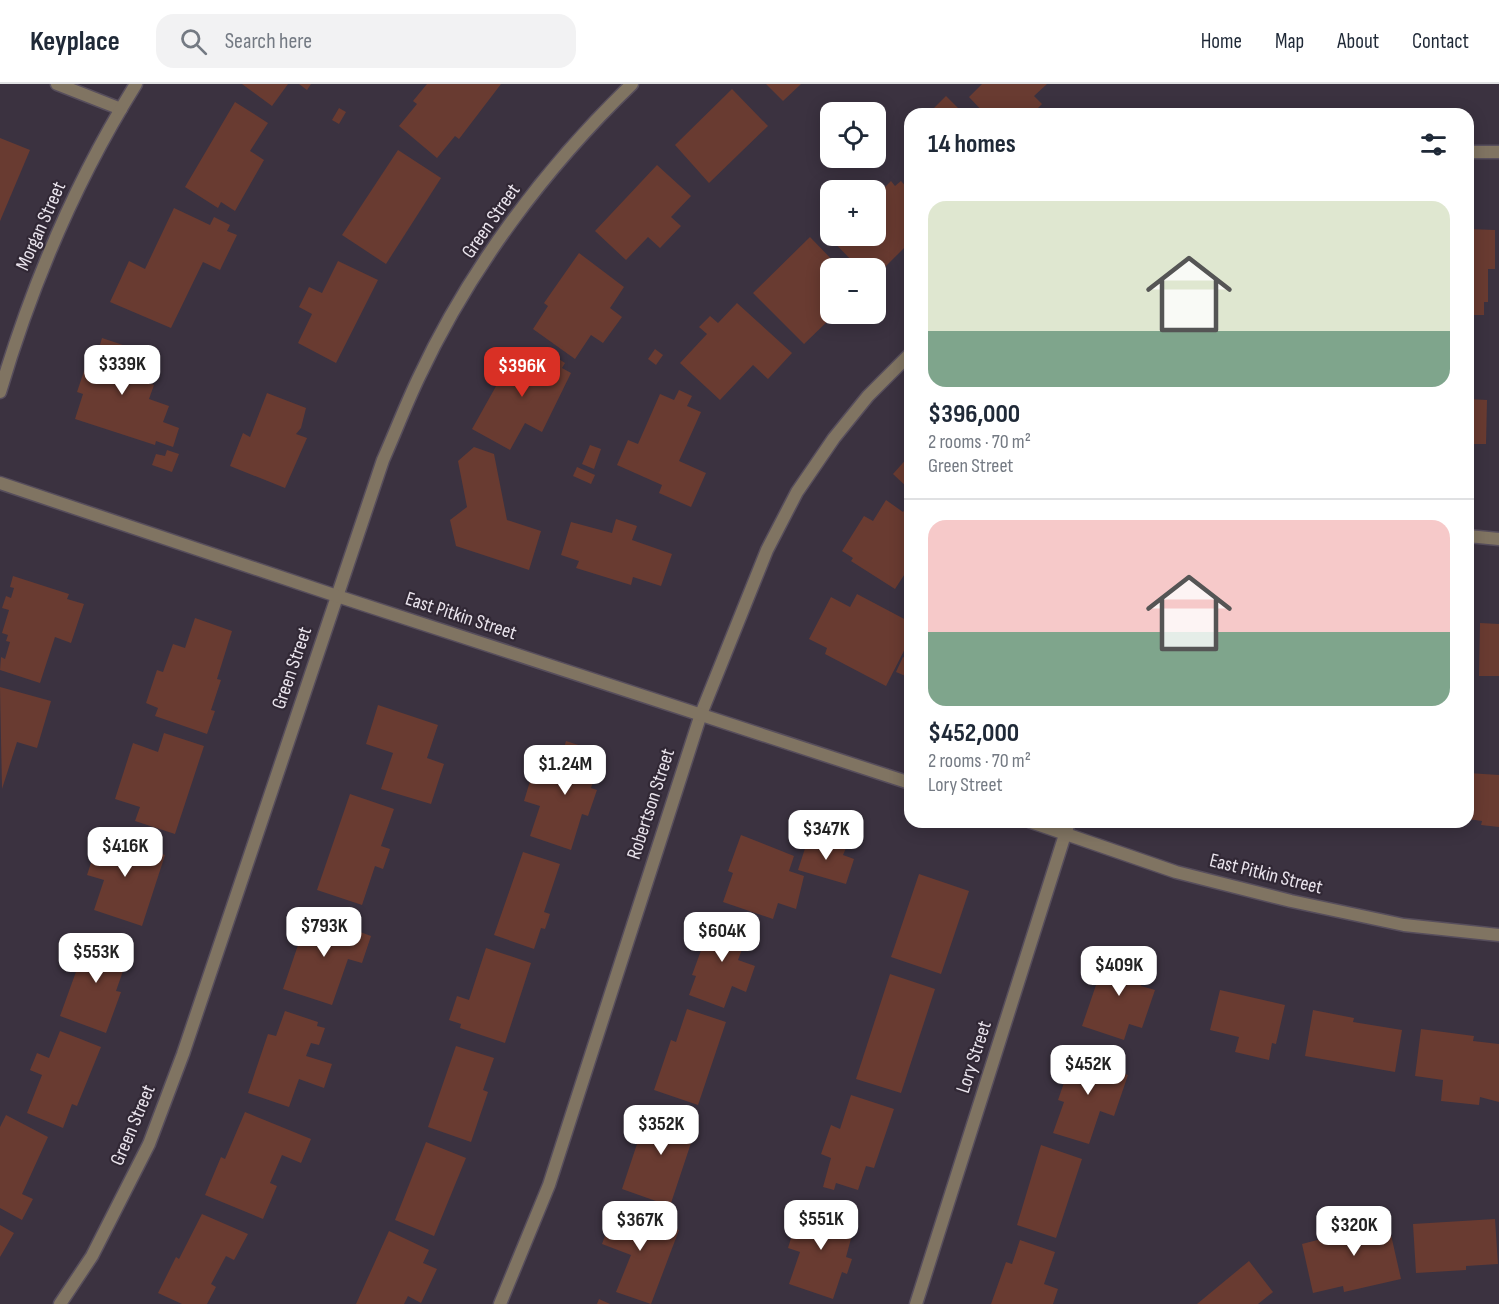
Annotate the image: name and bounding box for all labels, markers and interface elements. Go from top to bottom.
search box [156,14,576,68]
text: Keyplace [30,25,120,58]
icon: search [177,25,210,58]
text: Search here [225,28,312,55]
text: Home [1201,29,1242,54]
text: Map [1275,29,1304,54]
text: About [1337,29,1379,54]
text: Contact [1412,29,1469,54]
map controls [820,102,886,324]
button: locate [820,102,886,168]
icon: filters [1417,128,1450,161]
text: 14 homes [928,129,1016,160]
street label: Morgan Street [11,178,71,274]
street label: Green Street [457,179,525,263]
button: + [820,180,886,246]
icon: home [1135,240,1243,348]
button: − [820,258,886,324]
pin: $339K [80,345,164,396]
pin: $396K [480,347,564,398]
text: $339K [98,352,146,376]
text: $396K [498,354,546,378]
text: $396,000 [928,399,1020,430]
text: 2 rooms · 70 m² [928,430,1031,454]
text: Green Street [928,454,1013,478]
icon: home [1135,559,1243,667]
street label: East Pitkin Street [402,587,520,645]
street label: Green Street [267,624,317,712]
text: $452,000 [928,718,1019,749]
pin: $1.24M [516,745,614,796]
street label: Robertson Street [622,746,680,862]
text: 2 rooms · 70 m² [928,749,1031,773]
text: $1.24M [538,752,592,776]
text: Lory Street [928,773,1002,797]
pin: $347K [784,810,868,861]
text: $347K [802,817,850,841]
pin: $416K [83,827,167,878]
text: $416K [102,834,148,858]
street label: East Pitkin Street [1207,848,1325,900]
pin: $793K [282,907,366,958]
pin: $604K [680,912,764,963]
text: $793K [300,914,348,938]
text: $604K [698,919,746,943]
pin: $553K [54,933,138,984]
text: $553K [73,940,119,964]
pin: $409K [1077,946,1161,997]
text: $409K [1095,953,1143,977]
street label: Lory Street [951,1018,997,1096]
pin: $452K [1046,1045,1130,1096]
text: $452K [1065,1052,1111,1076]
street label: Green Street [105,1081,161,1169]
pin: $352K [619,1105,703,1156]
text: $352K [638,1112,684,1136]
pin: $551K [779,1200,863,1251]
pin: $367K [598,1201,682,1252]
pin: $320K [1312,1206,1396,1257]
text: $551K [798,1207,844,1231]
text: $367K [616,1208,664,1232]
text: $320K [1330,1213,1378,1237]

